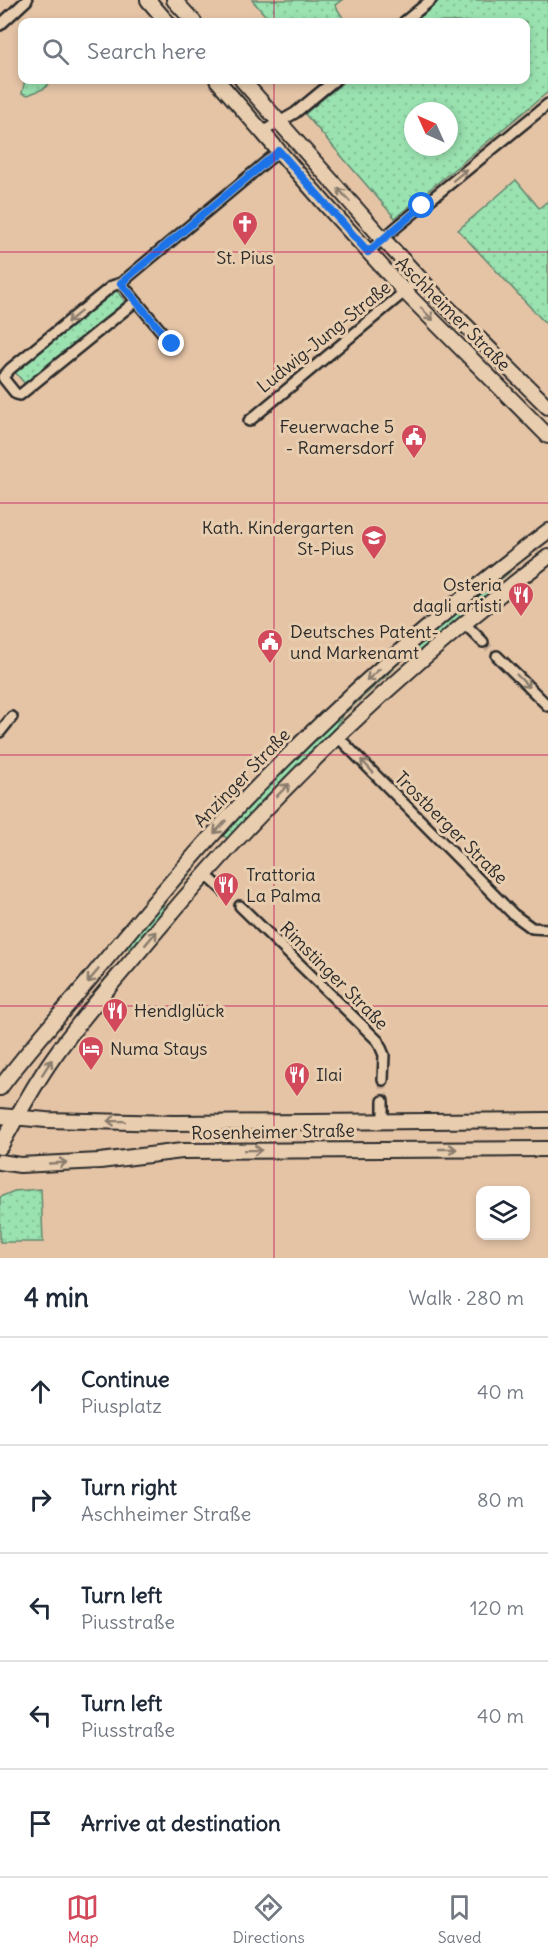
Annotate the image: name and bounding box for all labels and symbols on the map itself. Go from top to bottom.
north arrow [404,102,458,156]
one-way arrow [452,168,468,181]
one-way arrow [337,188,351,203]
route start [408,192,434,218]
church icon: St. Pius [230,209,260,247]
place label: St. Pius [216,246,274,269]
street label: Aschheimer Straße [391,251,516,376]
street label: Ludwig-Jung-Straße [252,276,395,398]
one-way arrow [420,307,435,322]
one-way arrow [66,310,82,323]
route end [158,330,184,356]
place label: Feuerwache 5 - Ramersdorf [279,415,395,459]
public building icon: Feuerwache 5 - Ramersdorf [399,422,429,460]
place label: Kath. Kindergarten St-Pius [202,516,354,560]
school or university icon: Kath. Kindergarten St-Pius [359,523,389,561]
place label: Osteria dagli artisti [413,573,502,617]
restaurant icon: Osteria dagli artisti [506,580,536,618]
place label: Deutsches Patent- und Markenamt [290,620,439,664]
public building icon: Deutsches Patent- und Markenamt [255,627,285,665]
one-way arrow [366,668,381,682]
one-way arrow [515,673,530,688]
street label: Anzinger Straße [189,723,295,832]
one-way arrow [360,759,374,774]
street label: Trostberger Straße [390,766,513,889]
one-way arrow [275,783,290,798]
one-way arrow [213,820,227,835]
place label: Trattoria La Palma [246,863,321,907]
restaurant icon: Trattoria La Palma [211,870,241,908]
street label: Rimstinger Straße [275,917,393,1035]
one-way arrow [145,930,158,946]
one-way arrow [87,967,100,983]
restaurant icon: Hendlglück [100,996,130,1034]
place label: Hendlglück [134,999,224,1022]
hotel icon: Numa Stays [76,1034,106,1072]
place label: Numa Stays [110,1037,208,1060]
one-way arrow [41,1059,53,1076]
restaurant icon: Ilai [282,1060,312,1098]
place label: Ilai [316,1063,342,1086]
one-way arrow [106,1116,126,1127]
street label: Rosenheimer Straße [191,1119,355,1144]
one-way arrow [437,1143,457,1155]
one-way arrow [242,1144,262,1156]
one-way arrow [48,1158,68,1169]

